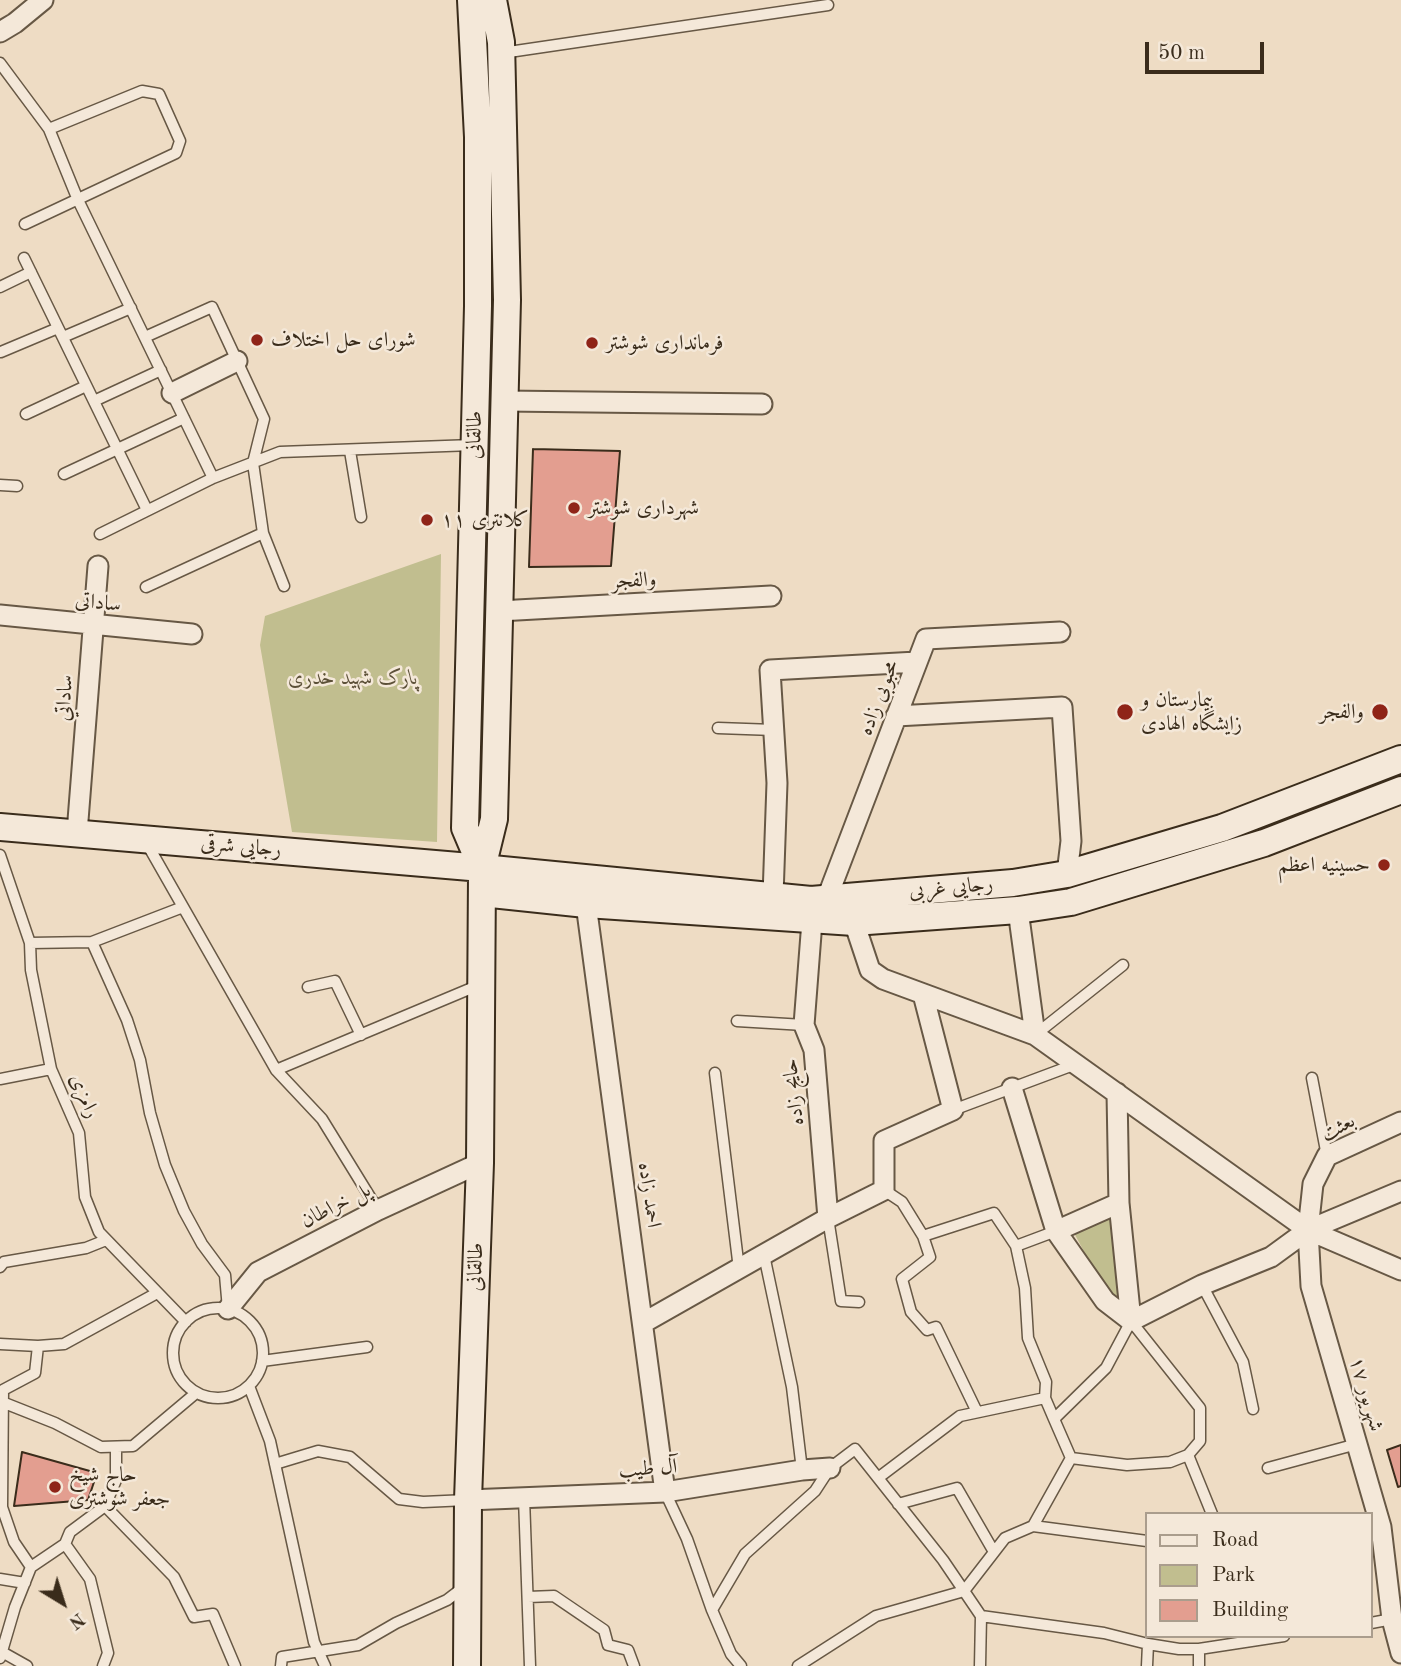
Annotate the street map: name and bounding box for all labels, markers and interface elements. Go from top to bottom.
scale bar [1149,28,1268,72]
text: 50 m [1158,43,1205,64]
place label: شورای حل اختلاف [271,327,416,353]
place label: فرمانداری شوشتر [606,330,724,356]
marker: شورای حل اختلاف [249,332,265,348]
marker: فرمانداری شوشتر [584,335,600,351]
street label: طالقانی [462,411,488,459]
place label: شهرداری شوشتر [588,495,699,521]
marker: شهرداری شوشتر [566,500,582,516]
place label: کلانتری ۱۱ [441,507,529,533]
marker: کلانتری ۱۱ [419,512,435,528]
street label: والفجر [611,567,657,595]
street label: ساداتی [74,588,122,618]
street label: محبوبی زاده [853,657,905,739]
park label: پارک شهید خدری [288,665,418,691]
street label: ساداتي [51,674,79,722]
place label: بیمارستان و زایشگاه الهادی [1141,687,1242,737]
place label: والفجر [1319,699,1364,725]
marker: بیمارستان و زایشگاه الهادی [1115,702,1135,722]
marker: والفجر [1370,702,1390,722]
street label: رجایی شرقی [200,831,282,863]
place label: حسینیه اعظم [1278,852,1370,878]
marker: حسینیه اعظم [1376,857,1392,873]
street label: رجایی غربی [908,872,994,904]
street label: حایج زاده [778,1057,810,1127]
street label: رامزی [63,1070,105,1122]
street label: بعثت [1316,1108,1360,1148]
street label: احمد زاده [632,1161,666,1229]
street label: پل خراطان [297,1178,375,1234]
street label: طالقانی [463,1242,489,1292]
street label: ۱۷ شهریور [1343,1354,1389,1434]
street label: آل طیب [618,1454,678,1484]
place label: حاج شیخ جعفر شوشتری [69,1462,170,1512]
marker: حاج شیخ جعفر شوشتری [47,1479,63,1495]
legend [1146,1512,1373,1638]
text: Road [1212,1530,1259,1551]
text: Park [1212,1565,1255,1586]
north arrow [28,1568,98,1638]
text: Building [1212,1600,1288,1621]
text: N [65,1608,88,1632]

